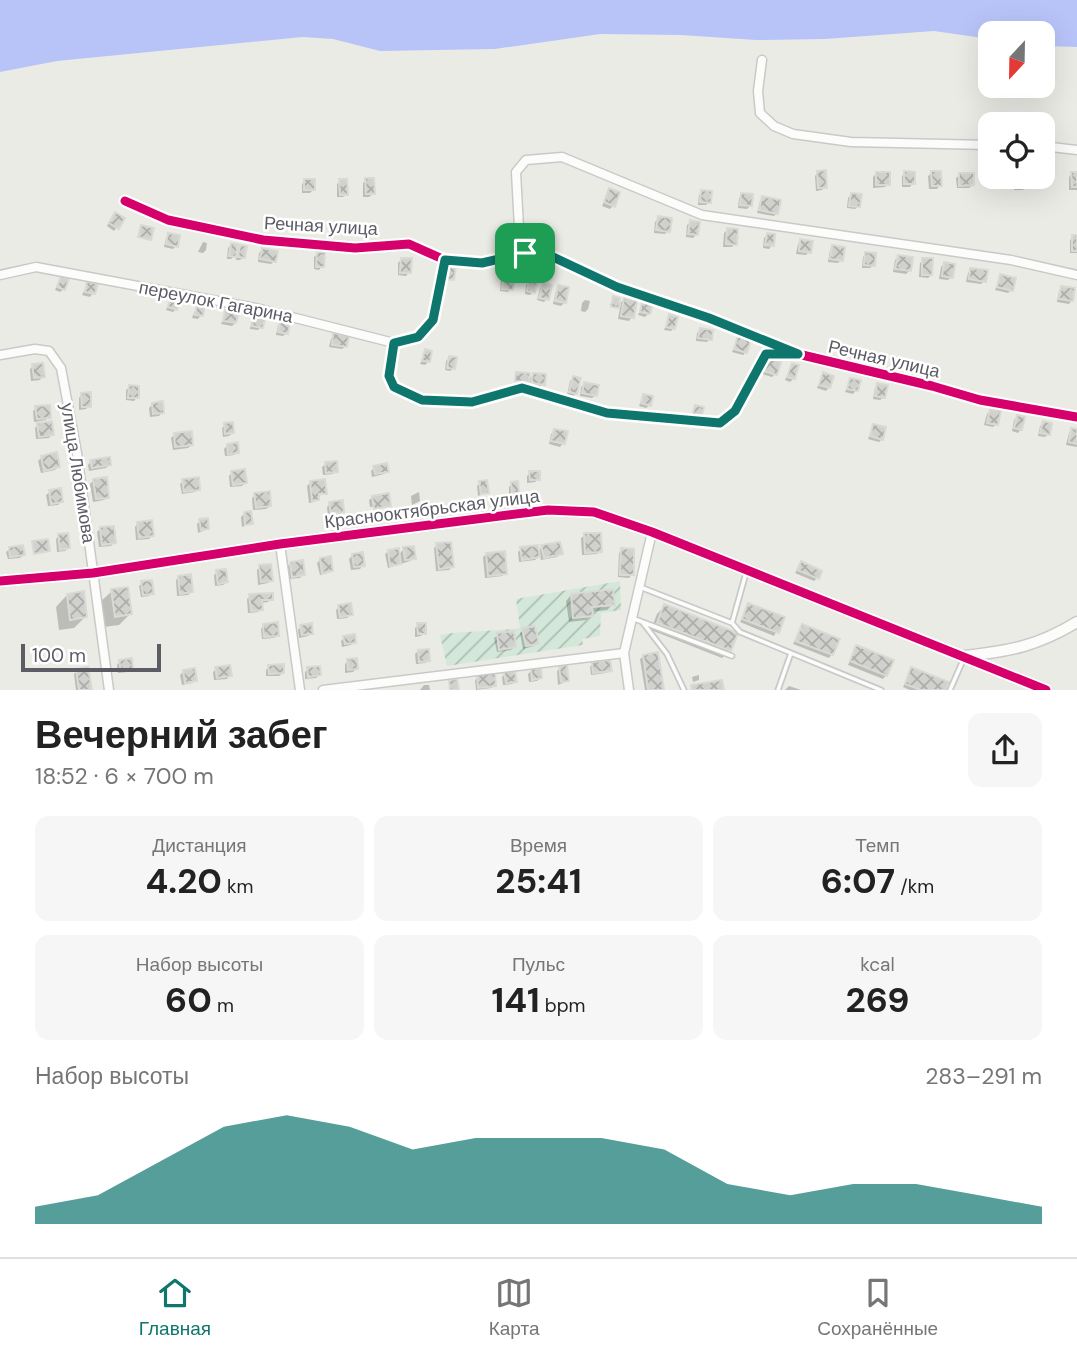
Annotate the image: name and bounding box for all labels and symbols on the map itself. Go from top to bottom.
north arrow [978,21,1055,98]
street label: Речная улица [263,211,380,241]
pin [495,223,555,283]
street label: переулок Гагарина [137,275,296,329]
street label: Речная улица [826,334,943,384]
street label: улица Любимова [55,401,101,546]
street label: Краснооктябрьская улица [323,484,542,534]
scale bar [21,641,161,673]

